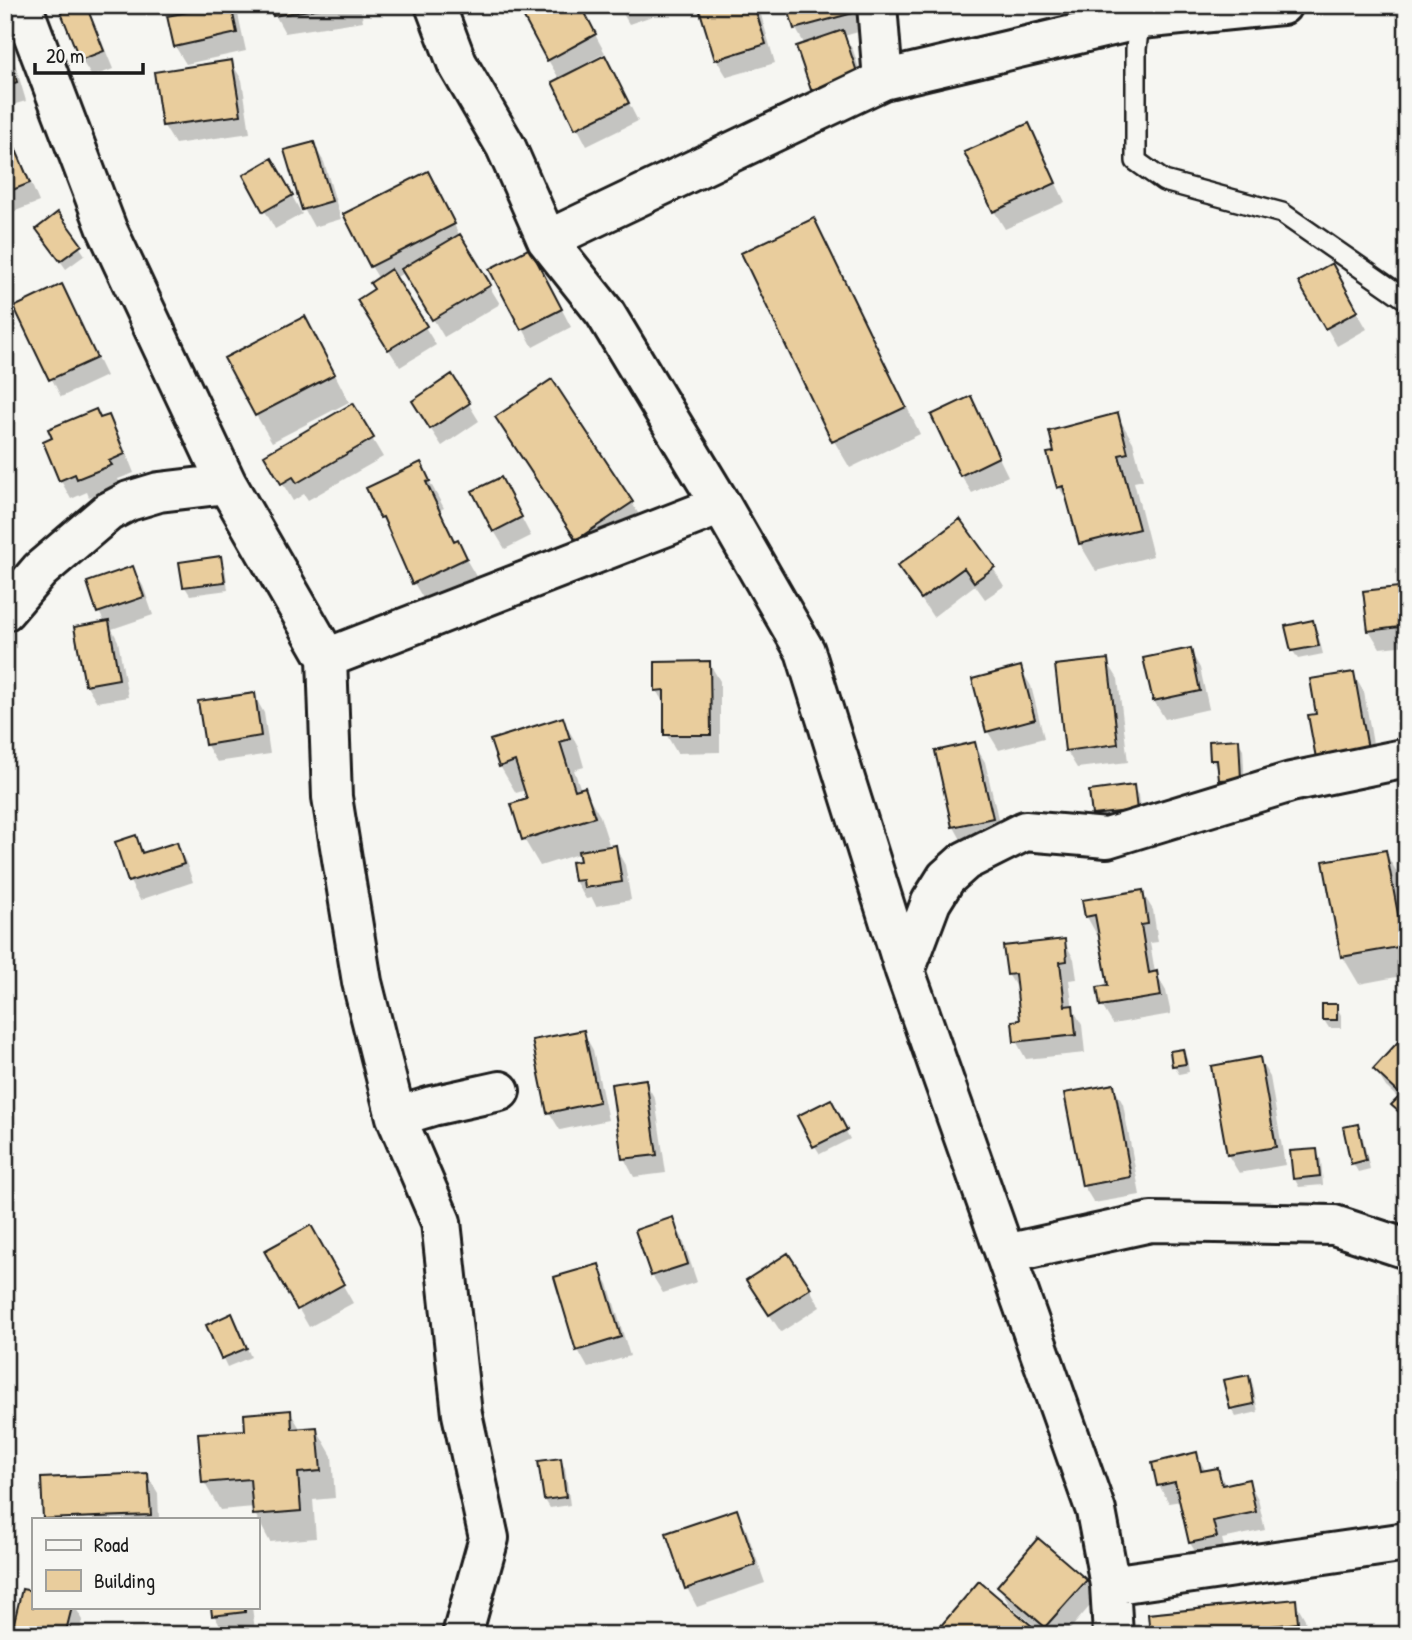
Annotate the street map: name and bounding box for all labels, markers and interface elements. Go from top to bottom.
scale bar [35,32,144,76]
text: 20 m [46,41,84,70]
legend [32,1518,259,1608]
text: Road [94,1530,128,1559]
text: Building [94,1566,155,1595]

